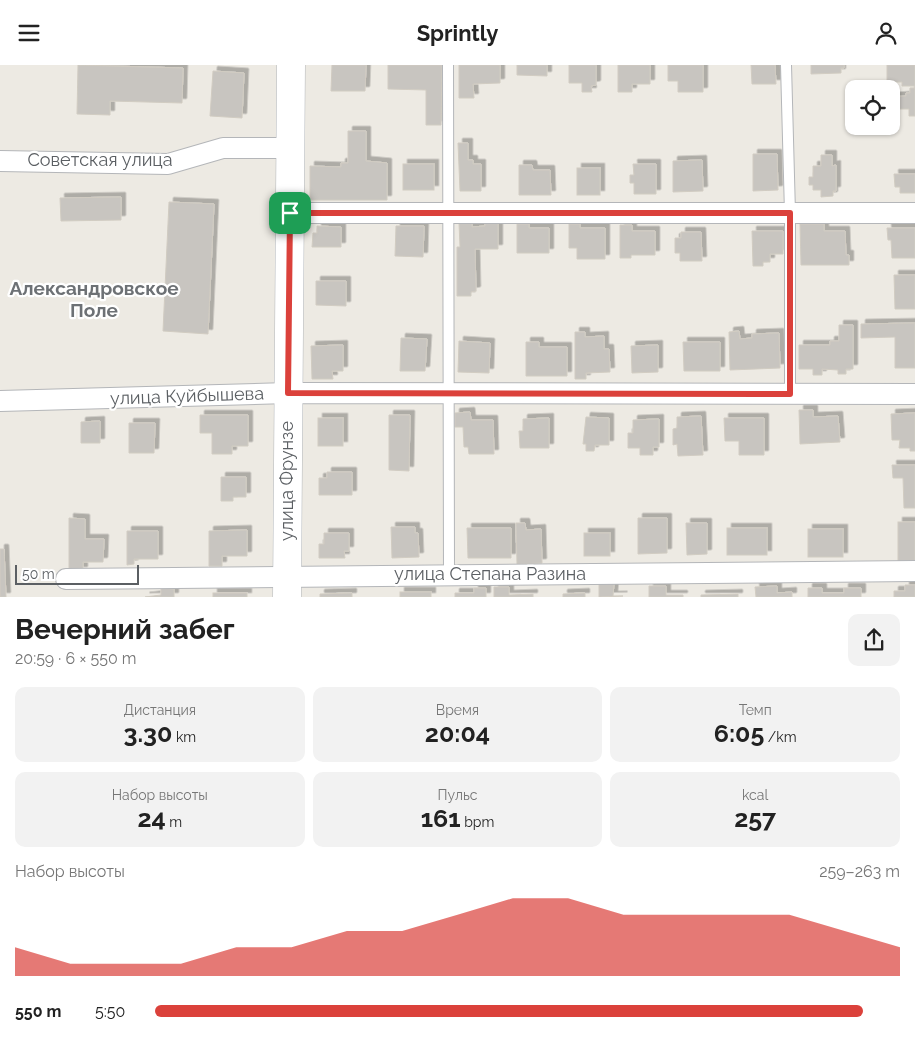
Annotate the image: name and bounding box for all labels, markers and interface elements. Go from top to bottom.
icon: menu [15,19,43,47]
icon: person [872,19,900,47]
text: Sprintly [417,20,498,46]
map controls [845,80,900,135]
button: locate [845,80,900,135]
street label: Советская улица [27,149,173,170]
pin [269,192,311,234]
icon: arrive [276,199,304,227]
district label: Александровское Поле [9,277,179,321]
street label: улица Куйбышева [110,382,264,409]
street label: улица Фрунзе [276,421,297,541]
scale bar [15,562,139,585]
street label: улица Степана Разина [394,563,586,584]
text: 50 m [22,566,55,582]
text: Вечерний забег [15,613,235,646]
button: share [848,614,900,666]
text: 20:59 · 6 × 550 m [15,649,137,668]
text: Дистанция [124,702,196,718]
text: Время [436,702,479,718]
text: Темп [739,702,772,718]
text: 3.30 [123,718,172,748]
text: 20:04 [425,718,490,748]
text: 6:05 [714,718,764,748]
text: km [172,729,196,745]
text: /km [764,729,797,745]
text: Набор высоты [112,787,208,803]
text: Пульс [437,787,478,803]
text: kcal [742,787,768,803]
text: 24 [137,803,166,833]
text: 161 [421,803,461,833]
text: 257 [734,803,776,833]
text: m [166,814,182,830]
text: bpm [461,814,494,830]
text: Набор высоты [15,862,125,881]
text: 259–263 m [819,862,900,881]
text: 550 m [15,1002,61,1021]
text: 5:50 [95,1002,125,1021]

